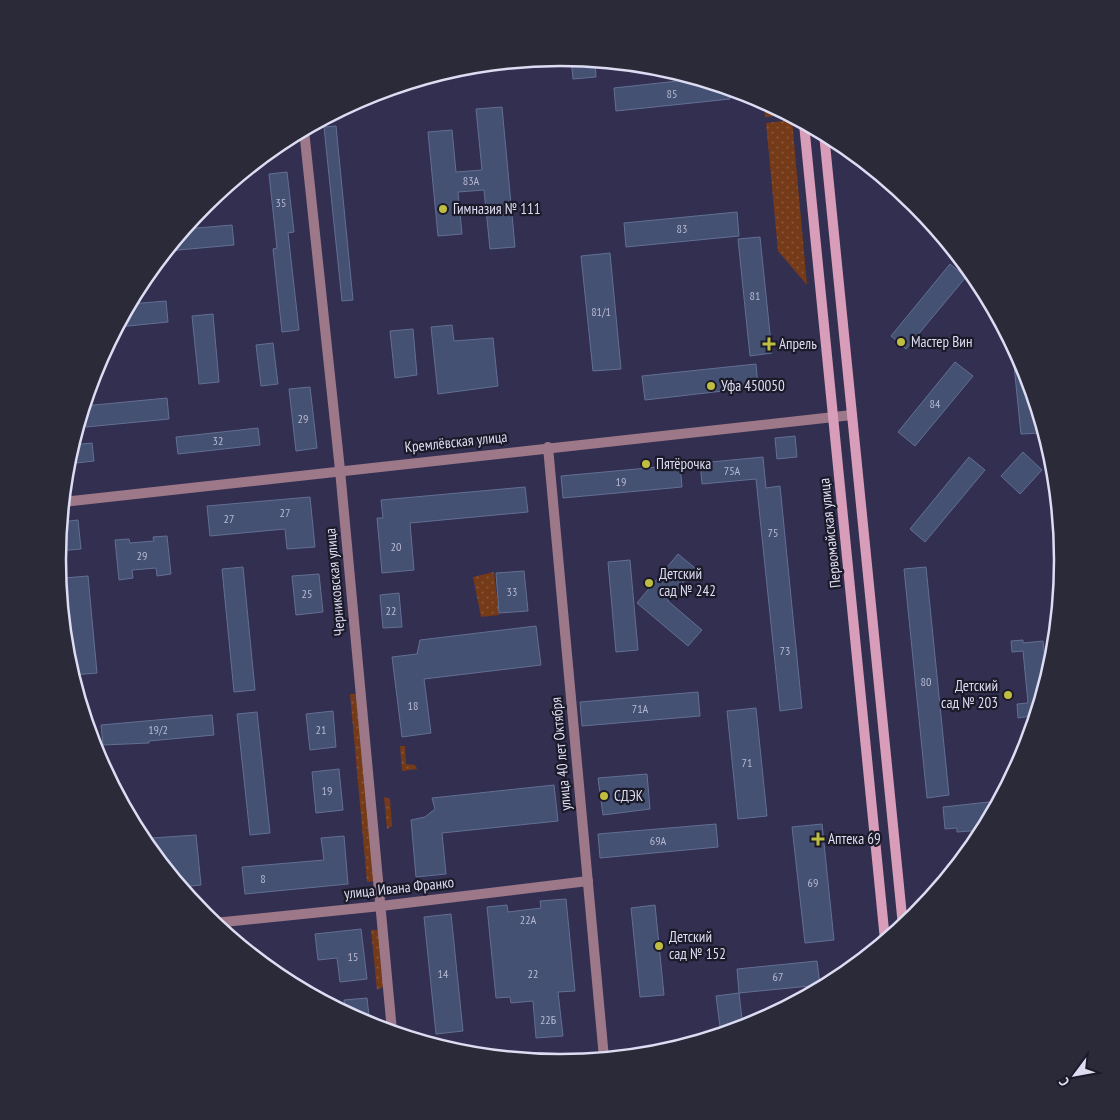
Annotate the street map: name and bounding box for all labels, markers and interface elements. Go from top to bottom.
house number: 85 [667,86,677,101]
house number: 83А [463,173,480,188]
house number: 35 [276,195,286,210]
place label: Гимназия № 111 [453,199,541,218]
marker: Гимназия № 111 [437,203,449,215]
house number: 83 [677,221,687,236]
house number: 81 [750,288,760,303]
house number: 81/1 [591,304,611,319]
place label: Мастер Вин [911,332,972,351]
place label: Апрель [779,334,817,353]
marker: Мастер Вин [895,336,907,348]
marker: Апрель [763,338,775,350]
place label: Уфа 450050 [721,376,785,395]
marker: Уфа 450050 [705,380,717,392]
house number: 84 [930,396,941,411]
house number: 29 [298,411,308,426]
street label: Кремлёвская улица [404,427,508,456]
house number: 32 [213,433,223,448]
place label: Пятёрочка [656,454,711,473]
marker: Пятёрочка [640,458,652,470]
house number: 75А [724,463,741,478]
house number: 19 [616,474,626,489]
street label: Первомайская улица [814,477,845,589]
house number: 27 [280,505,290,520]
house number: 27 [224,511,234,526]
house number: 75 [768,525,778,540]
street label: Черниковская улица [320,527,349,637]
house number: 20 [391,539,401,554]
house number: 29 [137,548,147,563]
place label: Детский сад № 242 [659,564,716,600]
marker: Детский сад № 242 [643,577,655,589]
house number: 33 [507,584,517,599]
house number: 25 [302,586,312,601]
house number: 22 [386,603,396,618]
house number: 73 [780,643,790,658]
house number: 80 [921,674,931,689]
place label: Детский сад № 203 [941,676,998,712]
marker: Детский сад № 203 [1002,689,1014,701]
street label: улица 40 лет Октября [546,696,575,812]
house number: 18 [408,698,418,713]
house number: 71А [632,701,649,716]
house number: 19/2 [148,722,168,737]
house number: 21 [316,722,326,737]
house number: 71 [742,755,752,770]
house number: 19 [322,783,332,798]
place label: СДЭК [614,786,644,805]
marker: СДЭК [598,790,610,802]
place label: Аптека 69 [828,829,881,848]
house number: 69А [650,833,667,848]
marker: Аптека 69 [812,833,824,845]
house number: 8 [260,871,266,886]
street label: улица Ивана Франко [343,872,455,903]
house number: 69 [808,875,818,890]
house number: 22А [520,912,537,927]
place label: Детский сад № 152 [669,927,726,963]
marker: Детский сад № 152 [653,940,665,952]
house number: 15 [348,949,358,964]
house number: 14 [438,966,449,981]
house number: 22 [528,966,538,981]
house number: 67 [773,969,783,984]
house number: 22Б [540,1012,556,1027]
north arrow [1050,1050,1100,1100]
text: С [1054,1074,1073,1089]

